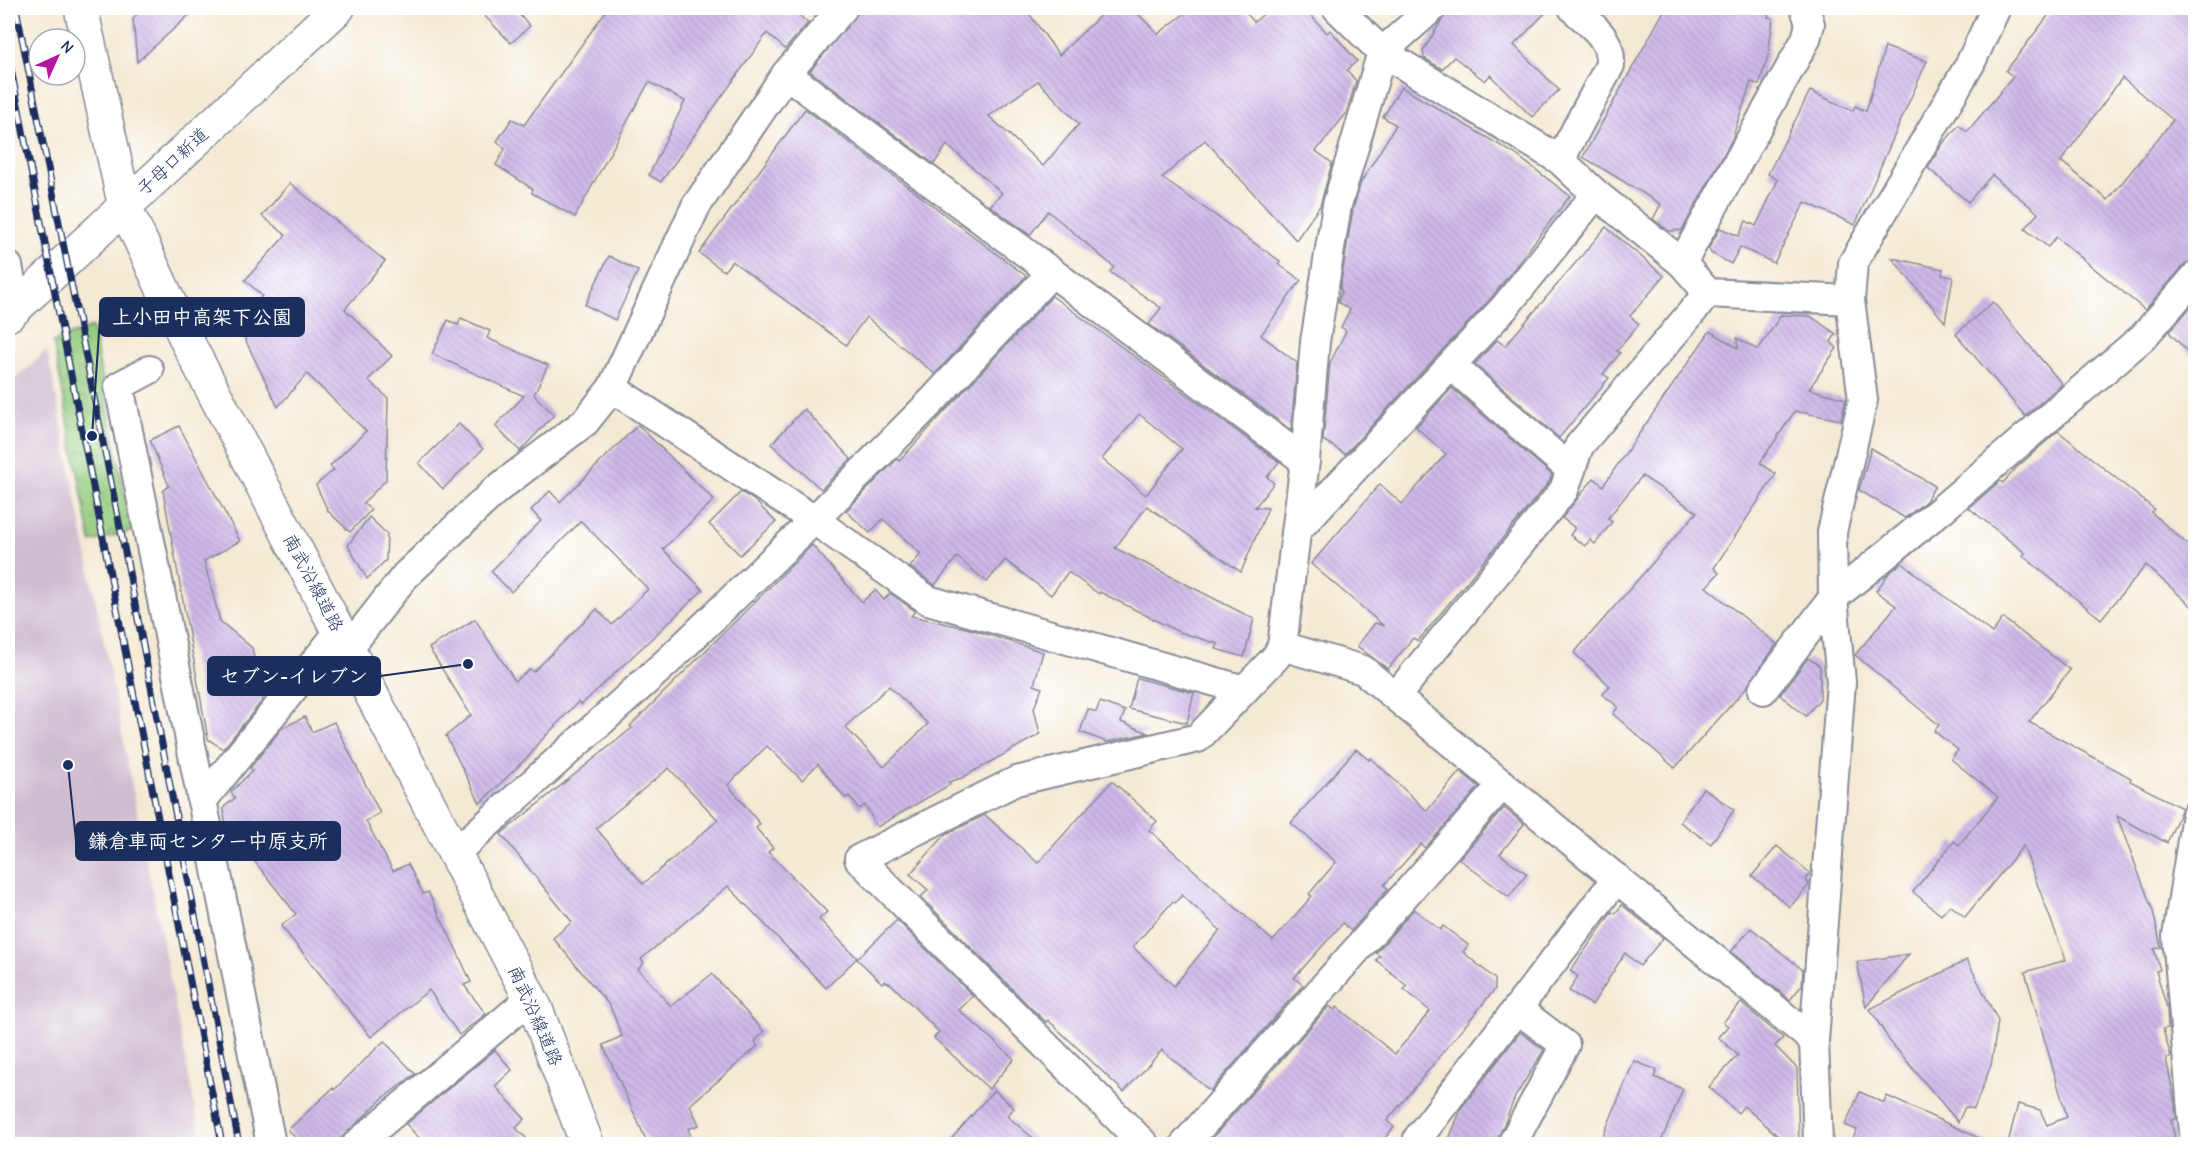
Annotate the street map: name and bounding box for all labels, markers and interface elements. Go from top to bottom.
north arrow [27,27,87,87]
text: N [57,37,77,57]
street label: 子母口新道 [133,124,213,200]
callout: 上小田中高架下公園 [100,298,304,336]
text: 上小田中高架下公園 [112,306,292,329]
street label: 南武沿線道路 [278,530,348,636]
callout: セブン-イレブン [208,657,380,695]
text: セブン-イレブン [220,665,368,688]
callout: 鎌倉車両センター中原支所 [76,822,340,860]
text: 鎌倉車両センター中原支所 [88,830,328,853]
street label: 南武沿線道路 [503,962,567,1070]

